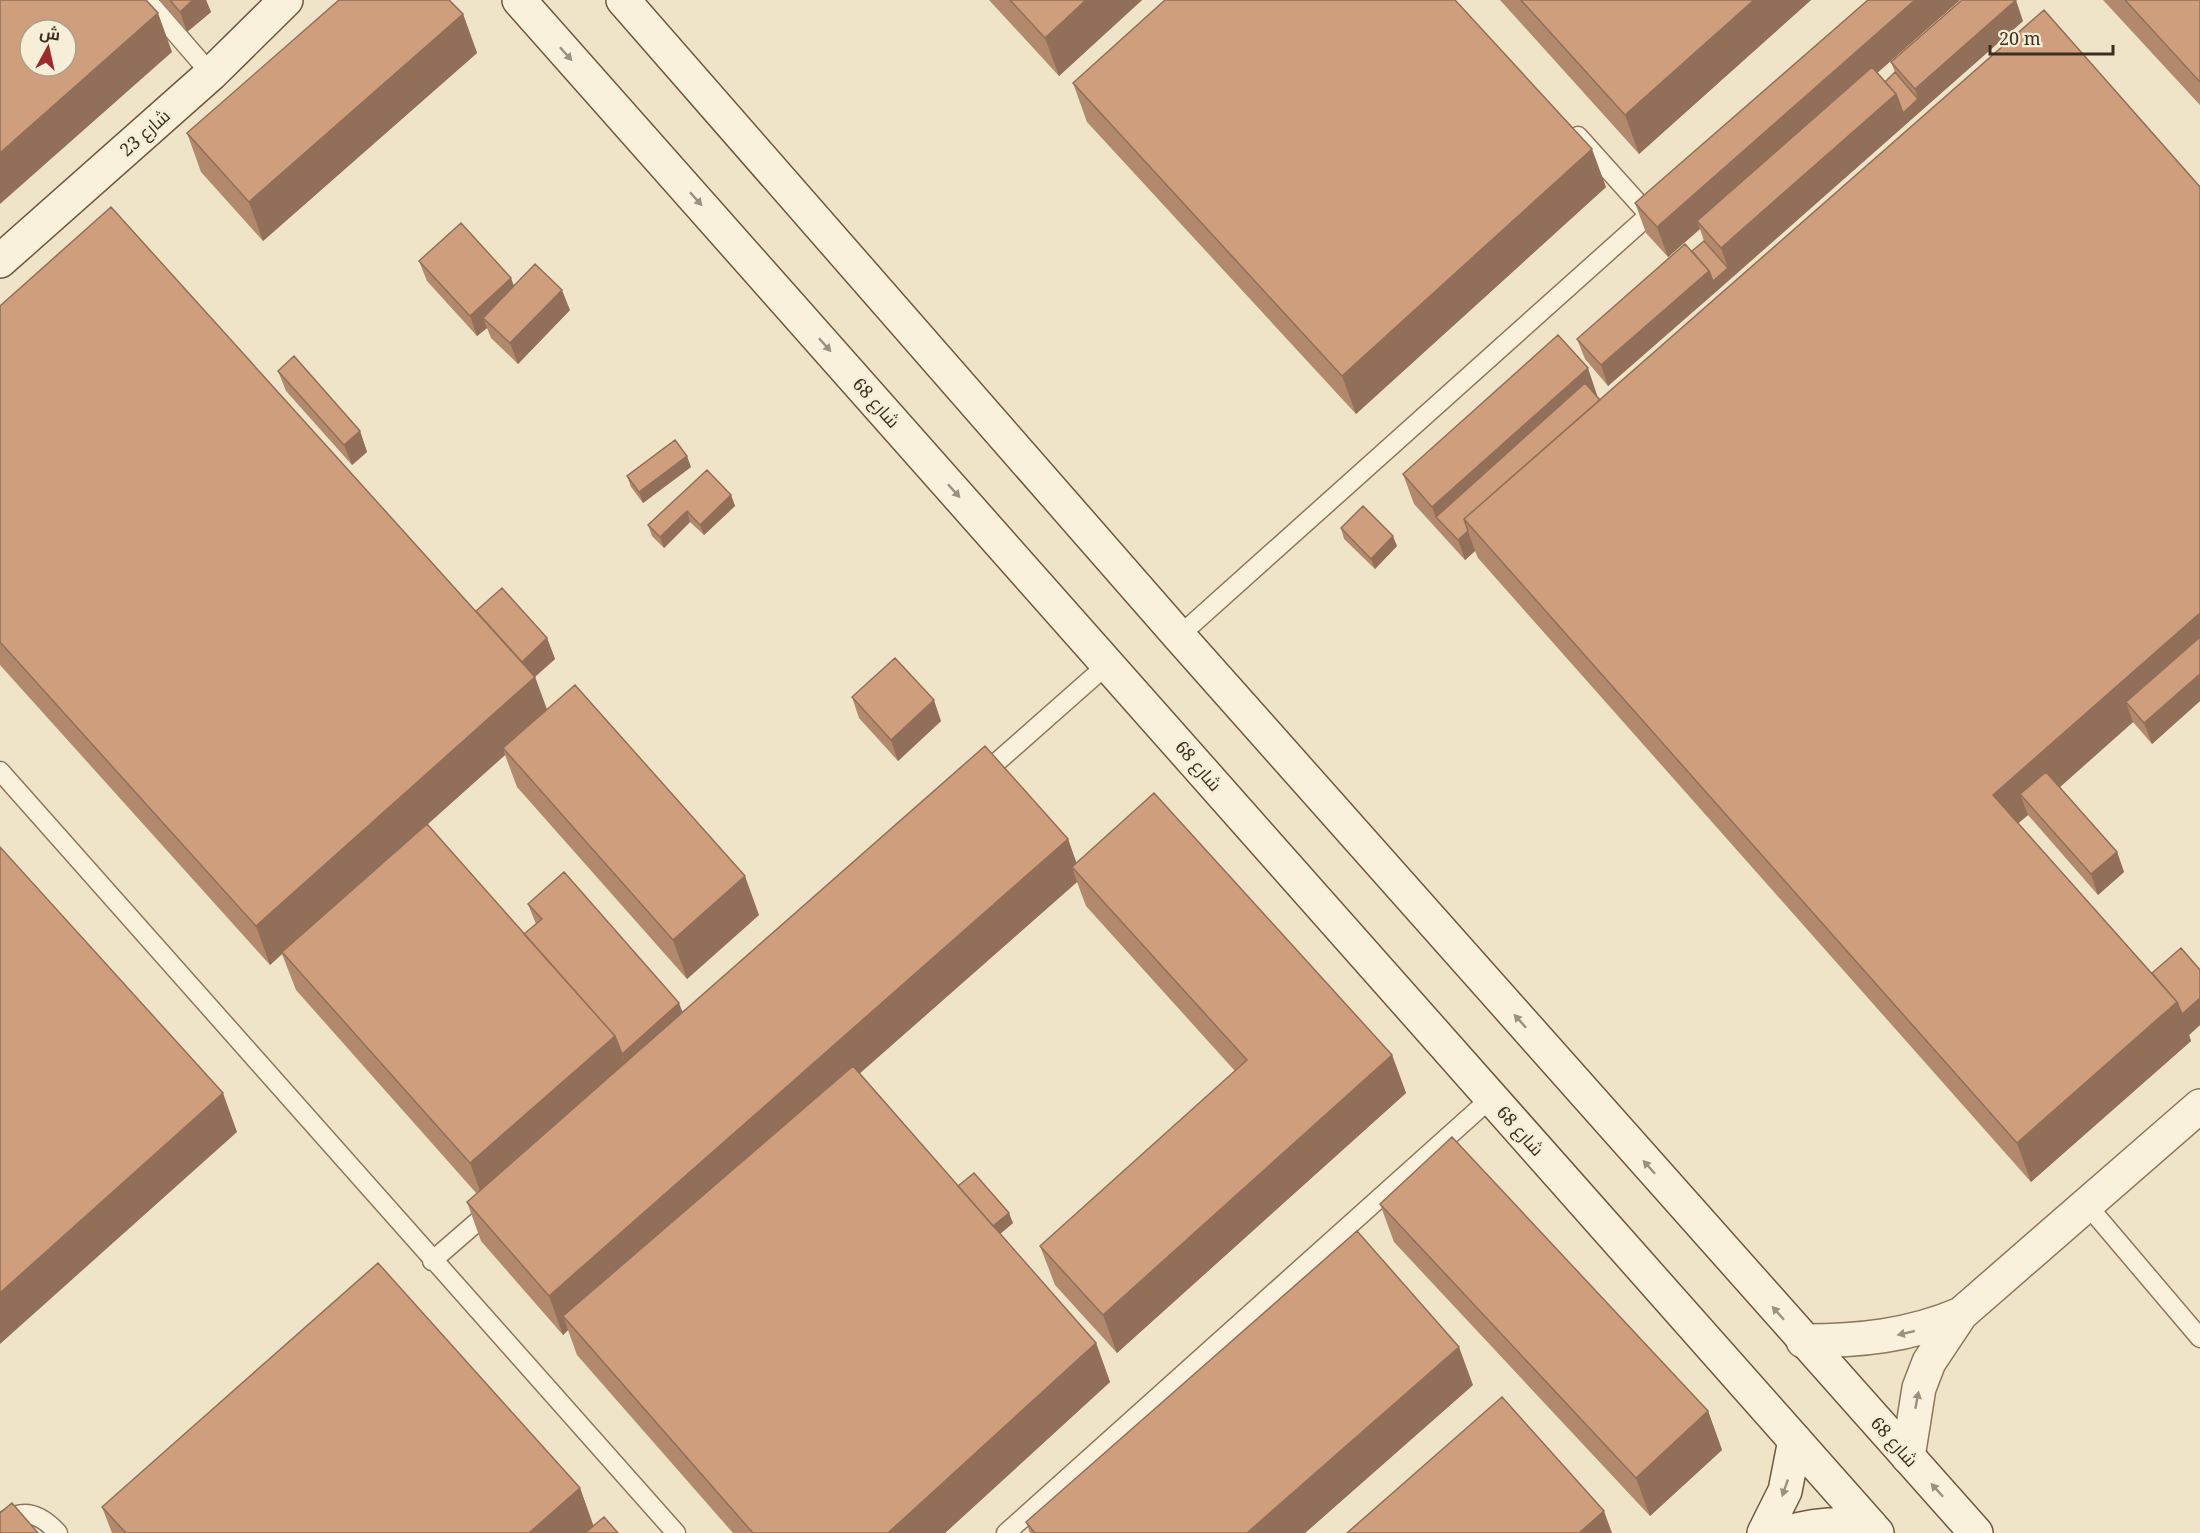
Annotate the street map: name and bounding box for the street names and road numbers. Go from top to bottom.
street label: شارع 23 [114,103,175,162]
street label: شارع 68 [847,372,906,433]
street label: شارع 68 [1169,735,1227,796]
street label: شارع 68 [1491,1100,1550,1161]
street label: شارع 68 [1865,1411,1924,1472]

